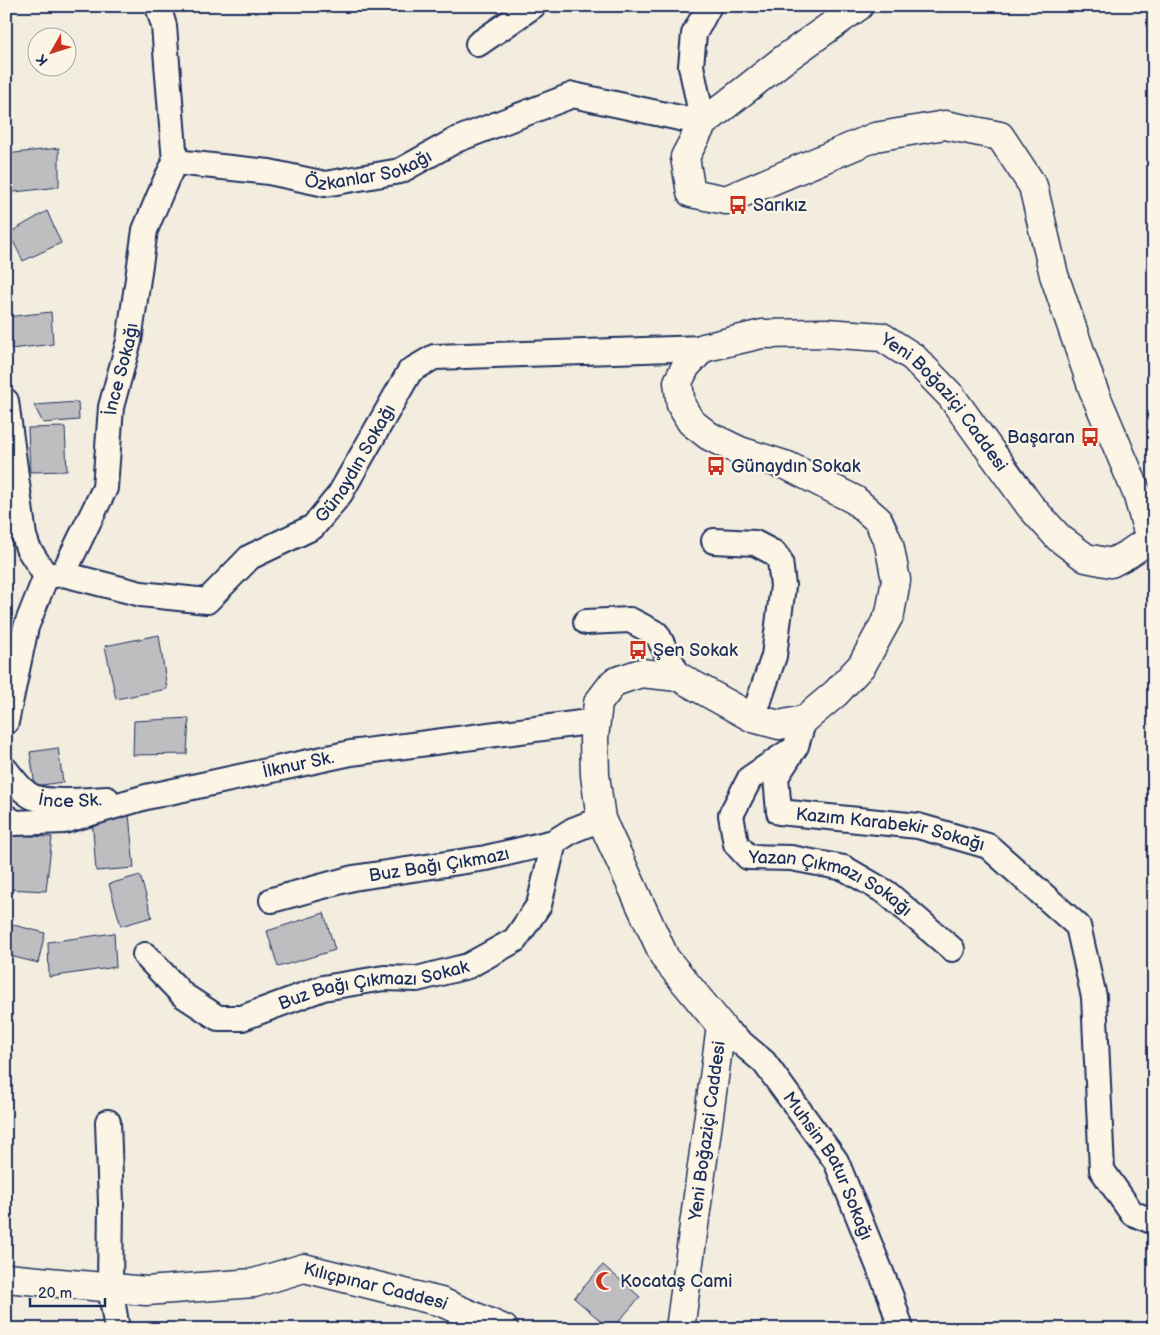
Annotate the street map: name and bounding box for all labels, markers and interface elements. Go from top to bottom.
north arrow [28,28,78,78]
text: K [32,50,52,69]
street label: Özkanlar Sokağı [303,145,435,195]
bus stop icon: Sarıkız [727,194,749,216]
place label: Sarıkız [753,195,807,216]
street label: İnce Sokağı [99,322,142,416]
street label: Yeni Boğaziçi Caddesi [876,328,1012,475]
street label: Günaydın Sokağı [311,400,399,527]
bus stop icon: Başaran [1079,426,1101,448]
place label: Başaran [1007,427,1075,448]
bus stop icon: Günaydın Sokak [705,455,727,477]
place label: Günaydın Sokak [731,456,861,477]
bus stop icon: Şen Sokak [627,639,649,661]
place label: Şen Sokak [653,640,738,661]
street label: İlknur Sk. [260,746,336,782]
street label: İnce Sk. [36,787,103,812]
street label: Kazım Karabekir Sokağı [795,803,987,855]
street label: Buz Bağı Çıkmazı [367,842,511,886]
street label: Yazan Çıkmazı Sokağı [748,846,916,920]
street label: Buz Bağı Çıkmazı Sokak [275,956,471,1014]
street label: Yeni Boğaziçi Caddesi [684,1040,729,1223]
street label: Muhsin Batur Sokağı [779,1088,877,1243]
street label: Kılıçpınar Caddesi [301,1258,451,1314]
mosque icon: Kocataş Cami [594,1270,616,1292]
place label: Kocataş Cami [620,1271,732,1292]
scale bar [30,1275,105,1307]
text: 20 m [38,1284,72,1303]

